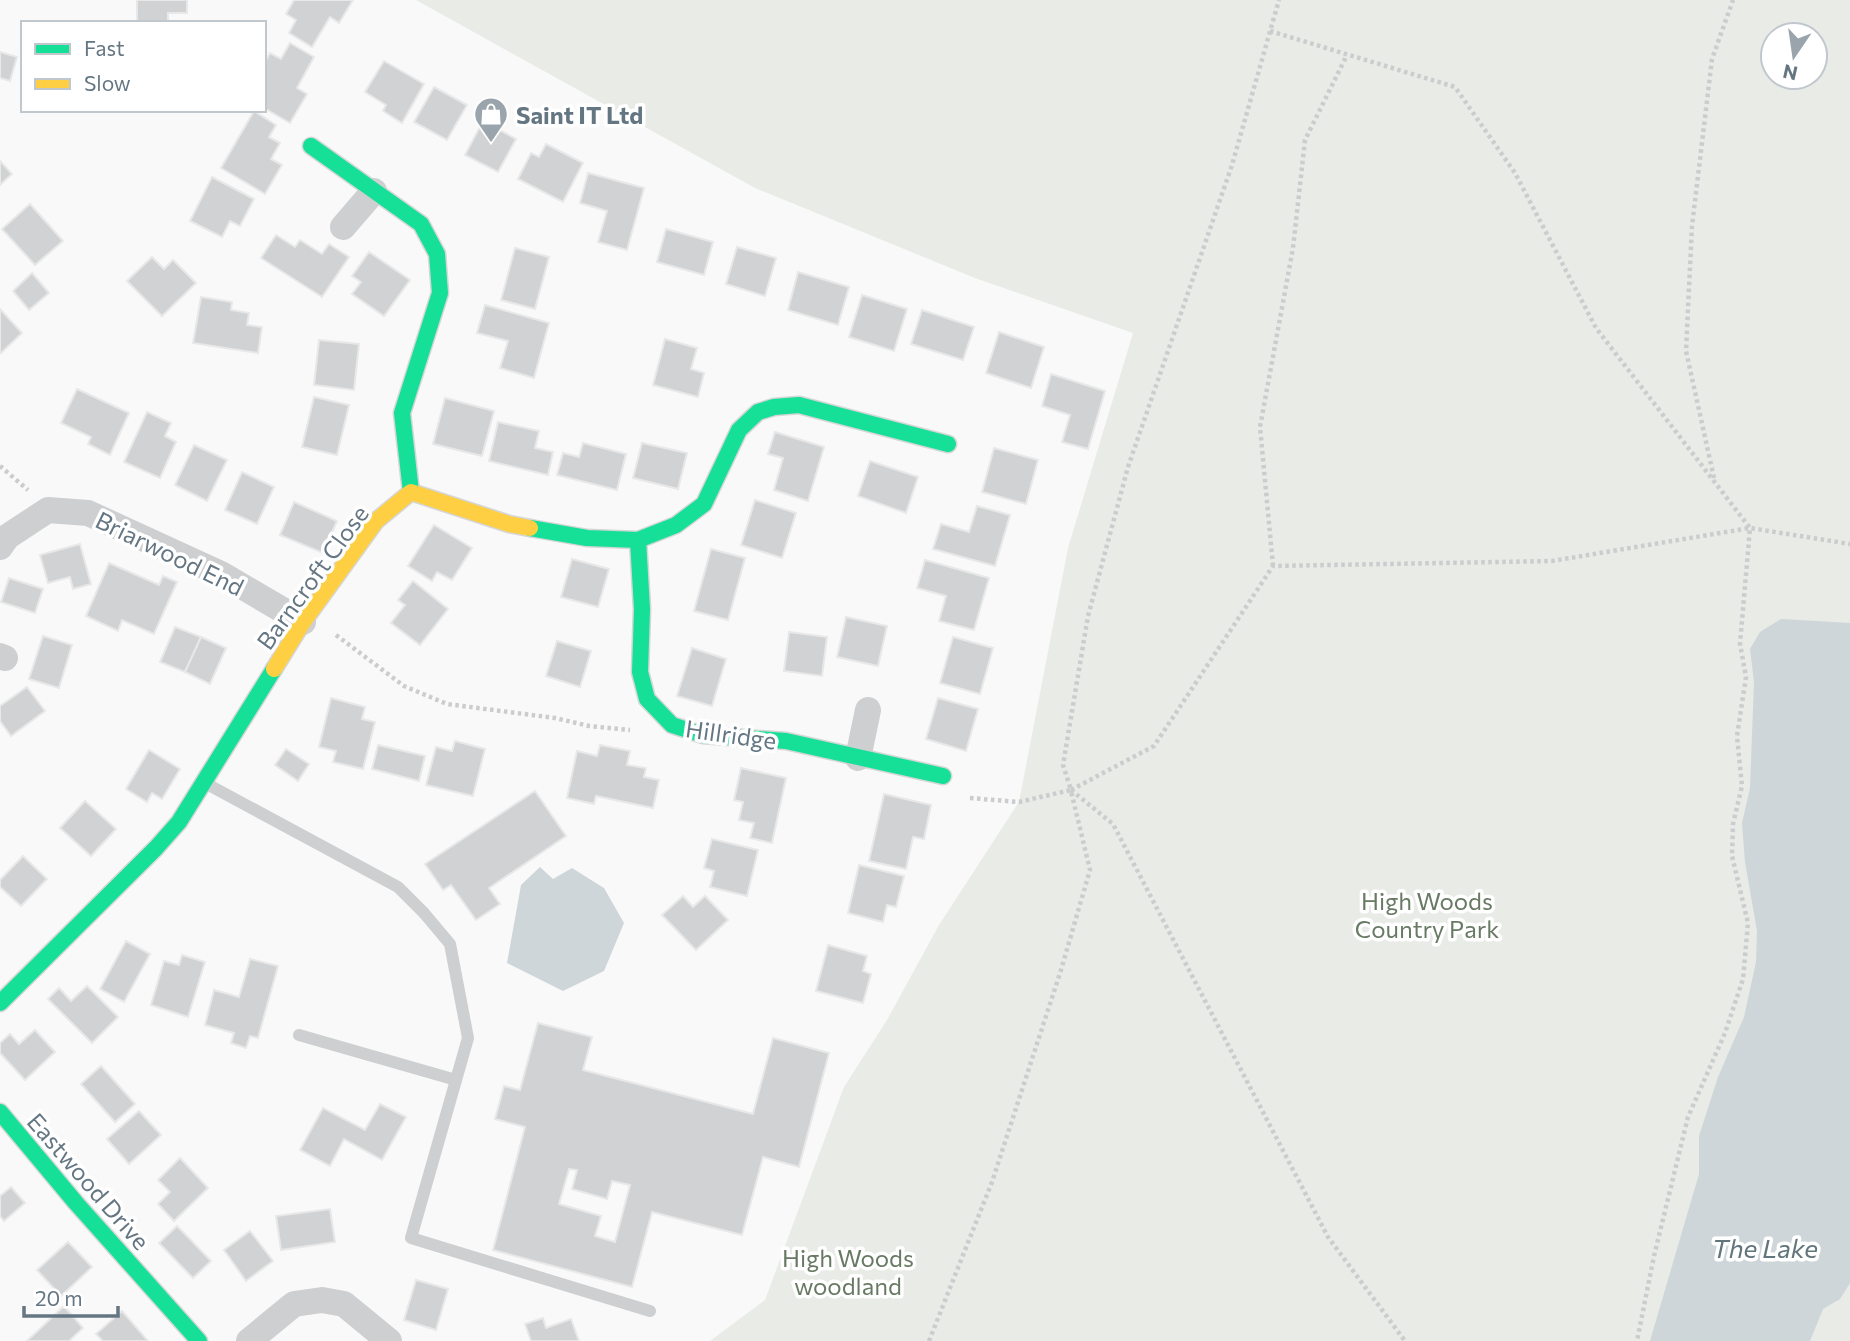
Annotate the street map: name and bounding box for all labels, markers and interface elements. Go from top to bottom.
legend [21,21,266,112]
north arrow [1759,21,1829,91]
text: Fast [84,35,125,60]
text: N [1781,60,1800,86]
text: Slow [84,70,131,95]
shop icon: Saint IT Ltd [472,95,510,144]
place label: Saint IT Ltd [516,100,643,129]
street label: Barncroft Close [250,499,374,655]
street label: Briarwood End [91,505,249,601]
street label: Hillridge [684,713,778,755]
park label: High Woods Country Park [1355,886,1499,943]
street label: Eastwood Drive [22,1107,156,1255]
water label: The Lake [1712,1232,1818,1263]
park label: High Woods woodland [782,1243,914,1300]
scale bar [24,1274,119,1318]
text: 20 m [35,1285,83,1310]

